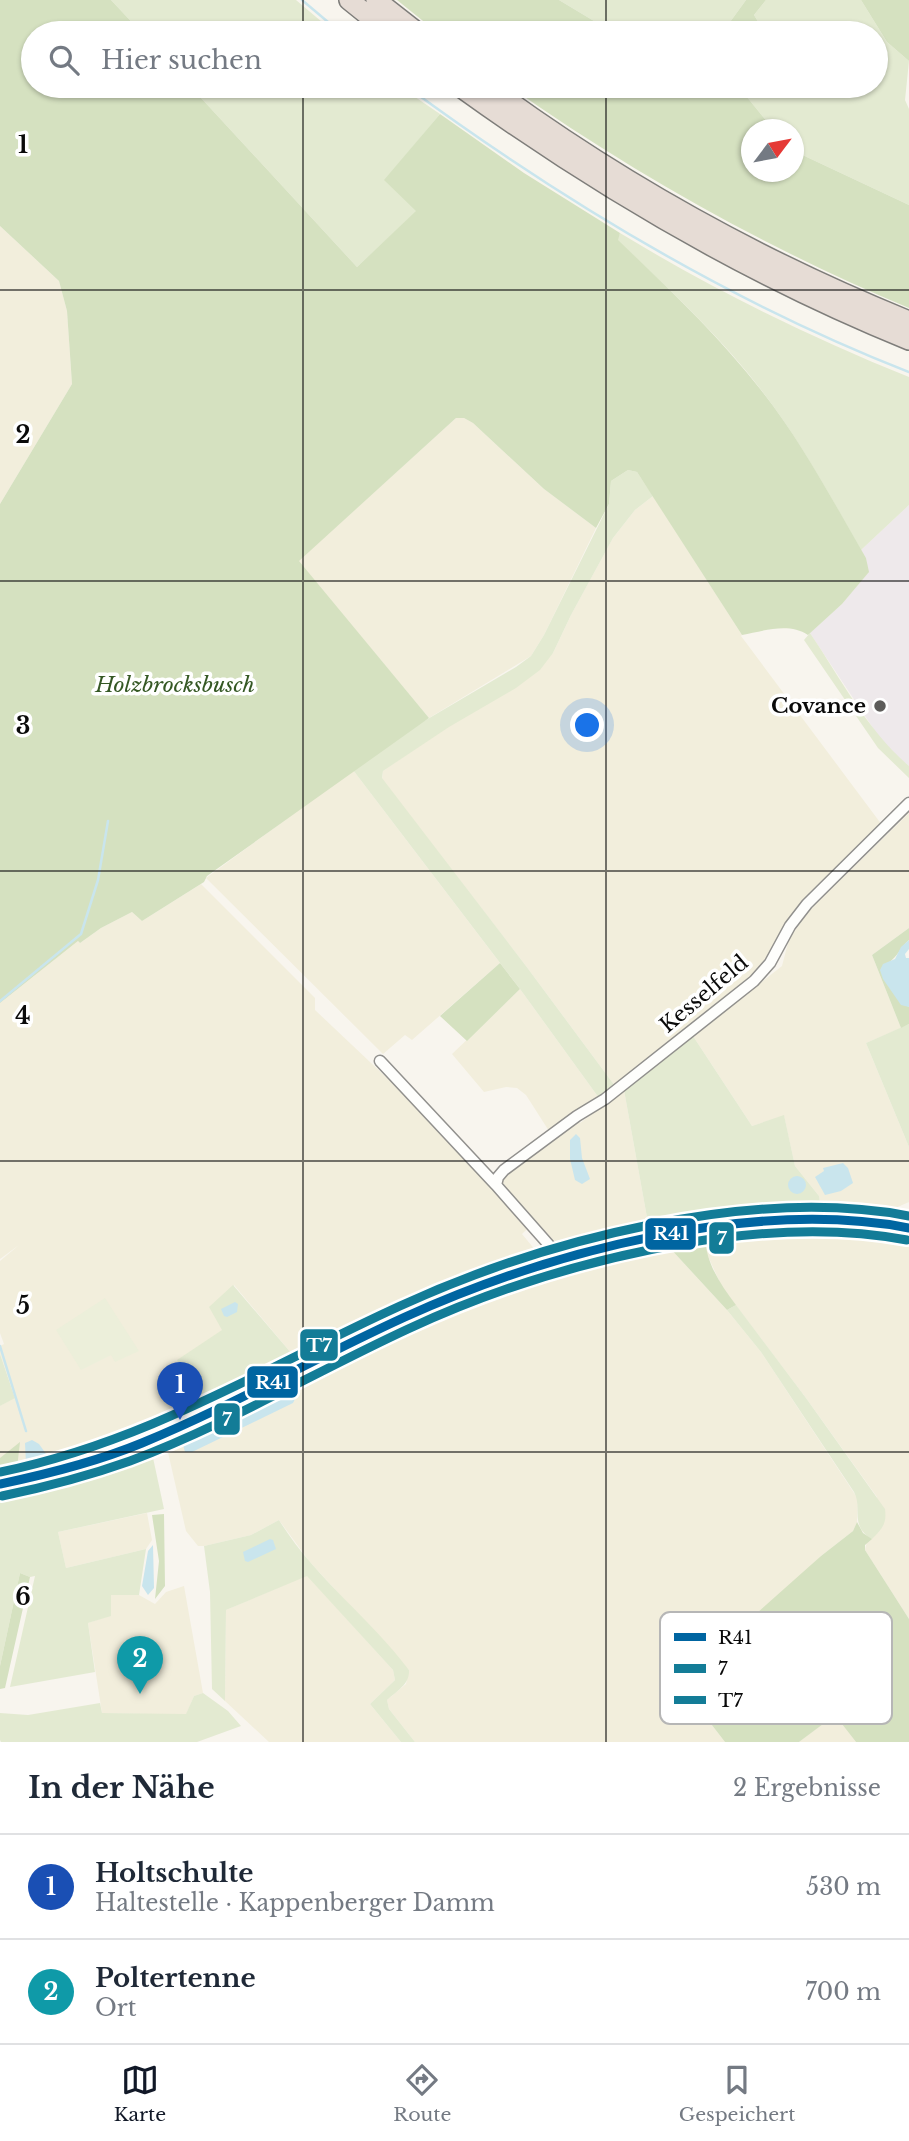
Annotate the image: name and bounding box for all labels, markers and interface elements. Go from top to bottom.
search box [21,21,888,98]
icon: search [45,41,83,79]
text: Hier suchen [101,44,262,76]
north arrow [741,119,804,182]
text: 1 [18,131,28,159]
text: 2 [16,421,30,449]
park label: Holzbrocksbusch [94,672,255,698]
place label: Covance [771,693,866,719]
marker: Covance [872,698,888,714]
your location [570,708,604,742]
text: 3 [16,712,30,740]
street label: Kesselfeld [655,950,753,1038]
text: 4 [15,1002,31,1030]
line badge: R41 [644,1217,697,1251]
line badge: 7 [708,1221,735,1255]
text: R41 [653,1222,689,1245]
text: 7 [717,1227,728,1250]
text: 5 [16,1292,30,1320]
line badge: T7 [299,1328,339,1362]
text: T7 [306,1334,333,1357]
pin: 1 [157,1362,203,1420]
line badge: R41 [246,1365,299,1399]
text: R41 [255,1371,291,1394]
line badge: 7 [213,1402,241,1436]
text: 7 [222,1408,233,1431]
text: 6 [15,1583,31,1611]
legend [660,1612,892,1724]
text: R41 [718,1626,753,1649]
pin: 2 [117,1636,163,1694]
text: 7 [718,1657,728,1680]
text: T7 [718,1689,743,1712]
text: In der Nähe [28,1769,215,1806]
text: 2 Ergebnisse [733,1774,881,1802]
text: Holtschulte [95,1857,253,1889]
text: 1 [46,1873,56,1901]
text: 530 m [806,1873,881,1901]
text: Haltestelle · Kappenberger Damm [95,1889,495,1917]
text: Poltertenne [95,1962,256,1994]
text: 2 [44,1978,58,2006]
text: 700 m [805,1978,881,2006]
text: Ort [95,1994,136,2022]
tab: Karte [114,2061,166,2126]
tab: Route [393,2061,451,2126]
tab: Gespeichert [679,2061,795,2126]

